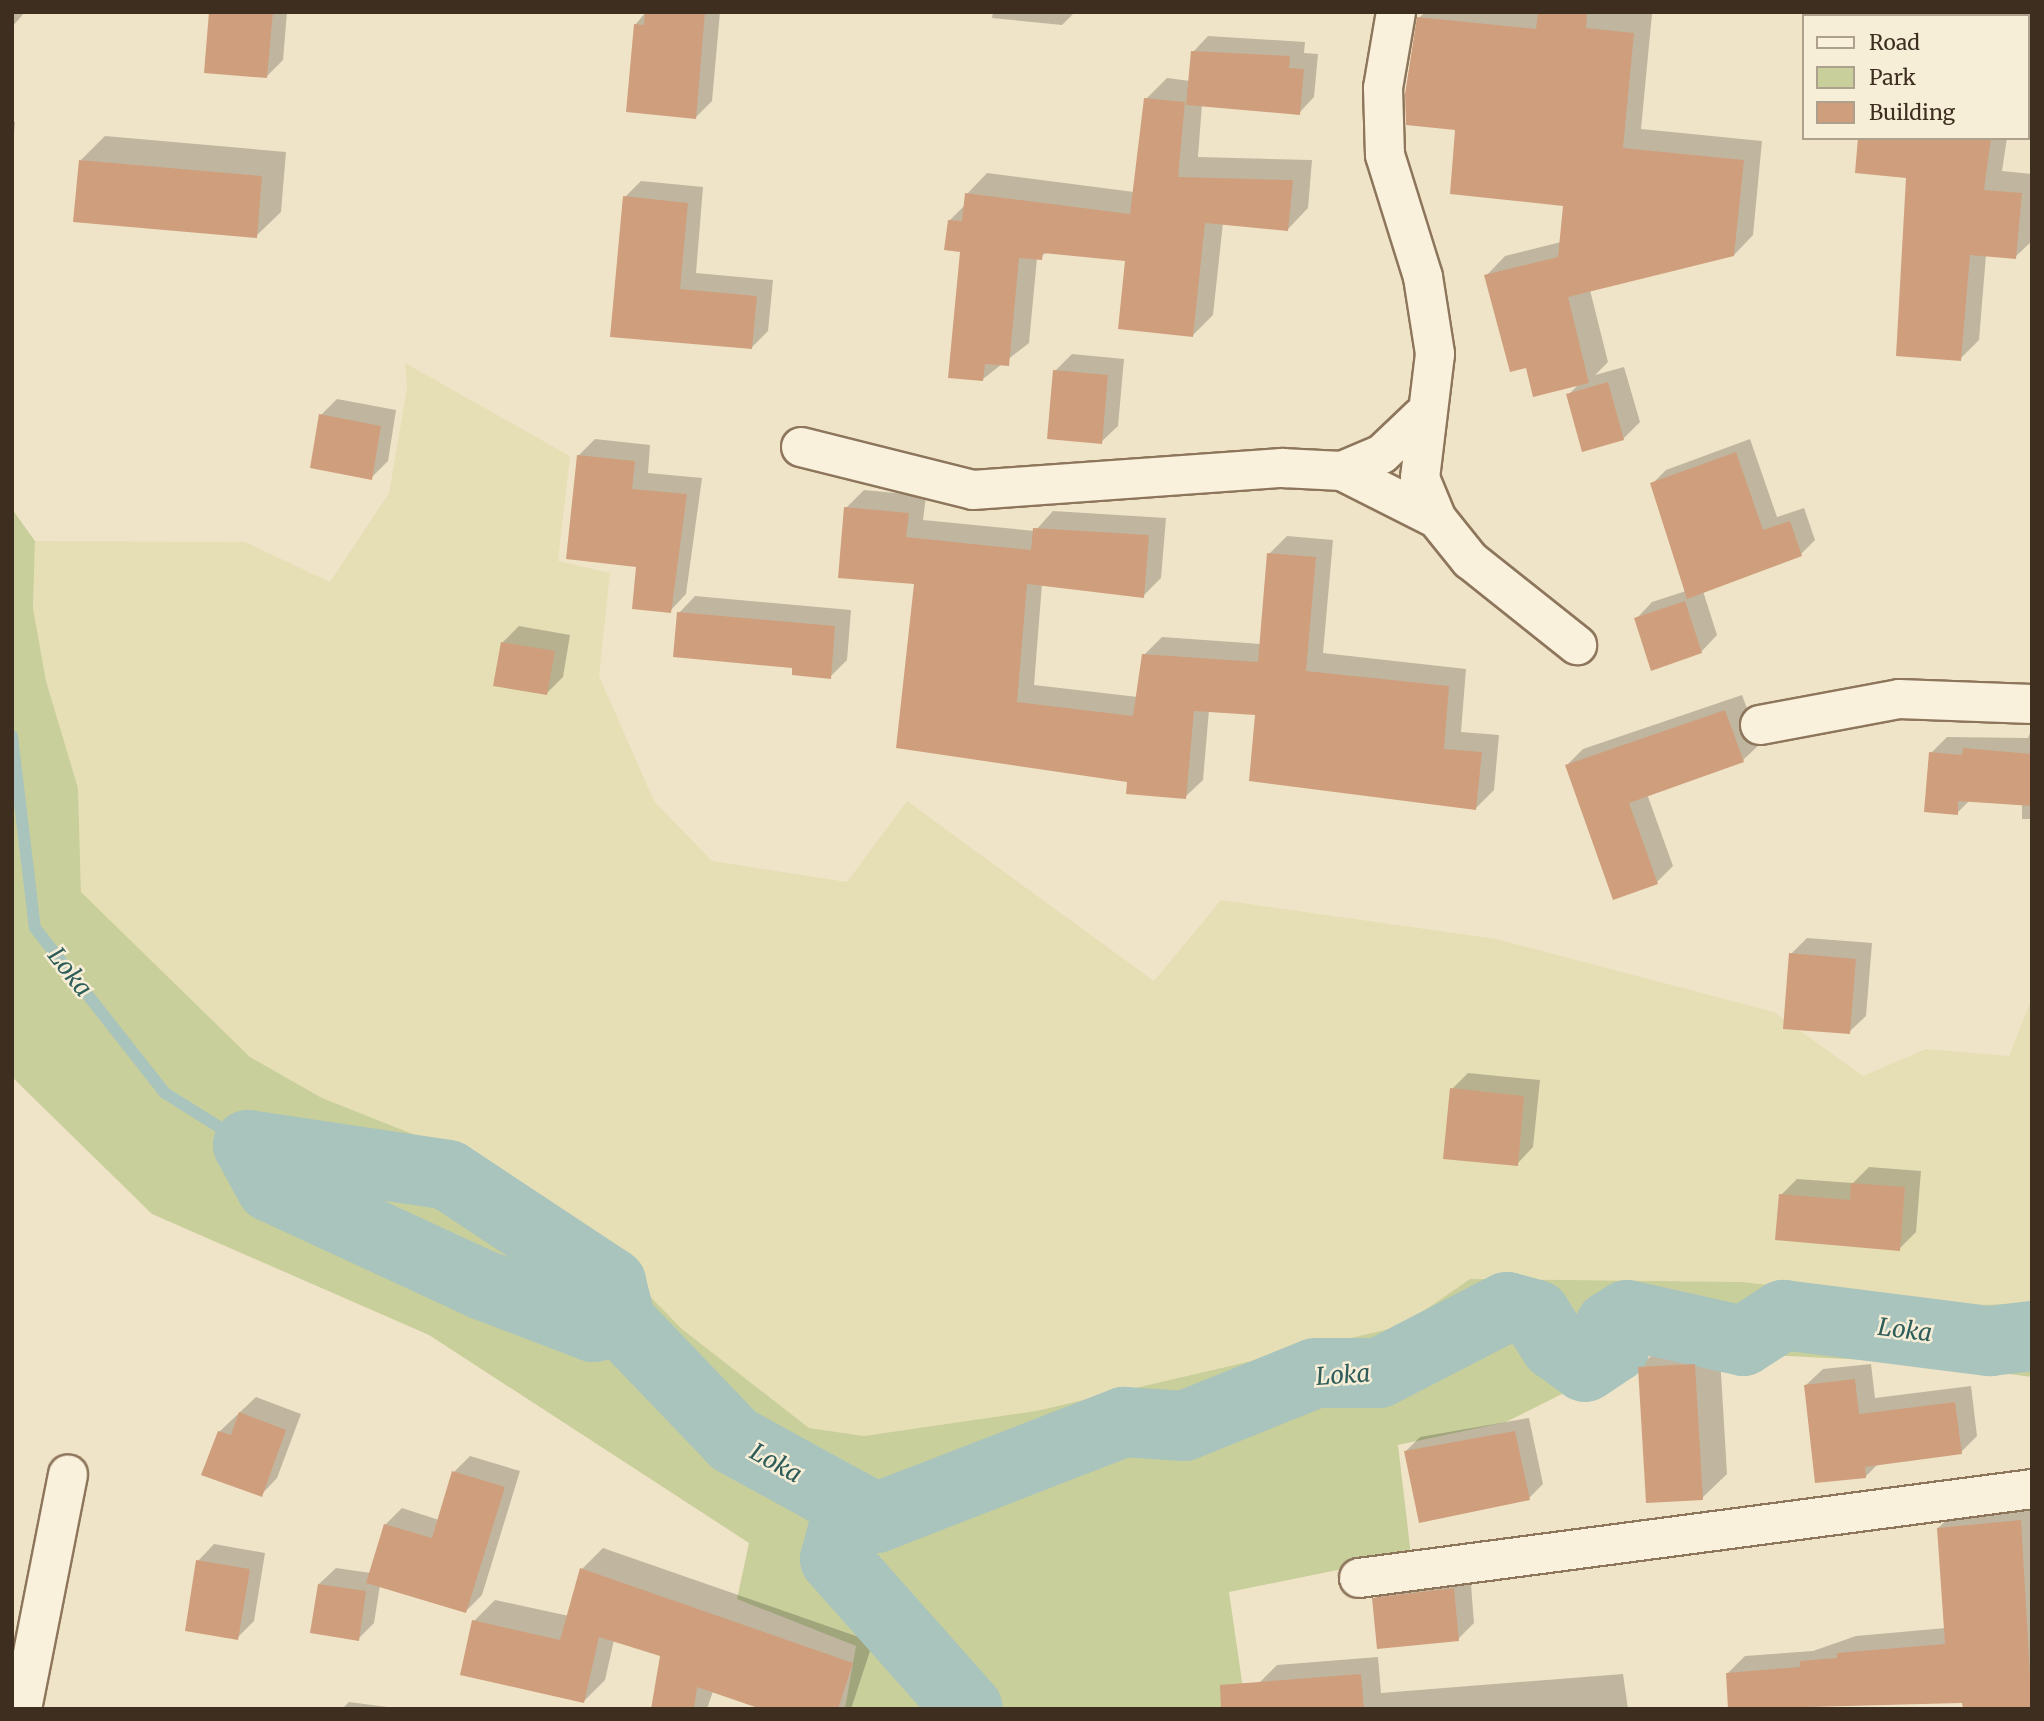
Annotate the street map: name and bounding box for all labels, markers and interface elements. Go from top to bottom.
legend [1802,14,2030,140]
text: Road [1869,29,1920,56]
text: Park [1869,64,1916,91]
text: Building [1869,99,1955,126]
water label: Loka [42,942,98,1002]
water label: Loka [1876,1312,1934,1348]
water label: Loka [1315,1359,1371,1391]
water label: Loka [745,1437,807,1489]

